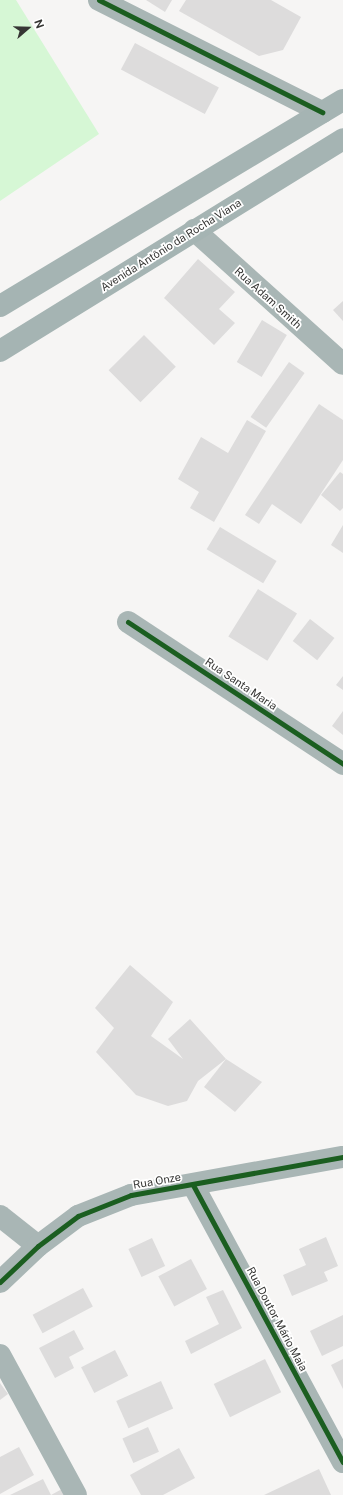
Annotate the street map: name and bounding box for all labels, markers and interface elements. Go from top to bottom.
north arrow [8,8,48,48]
text: N [32,18,46,30]
street label: Avenida Antônio da Rocha Viana [98,196,244,294]
street label: Rua Adam Smith [232,265,304,331]
street label: Rua Santa Maria [203,655,279,713]
street label: Rua Onze [132,1170,182,1192]
street label: Rua Doutor Mário Maia [244,1265,310,1373]

